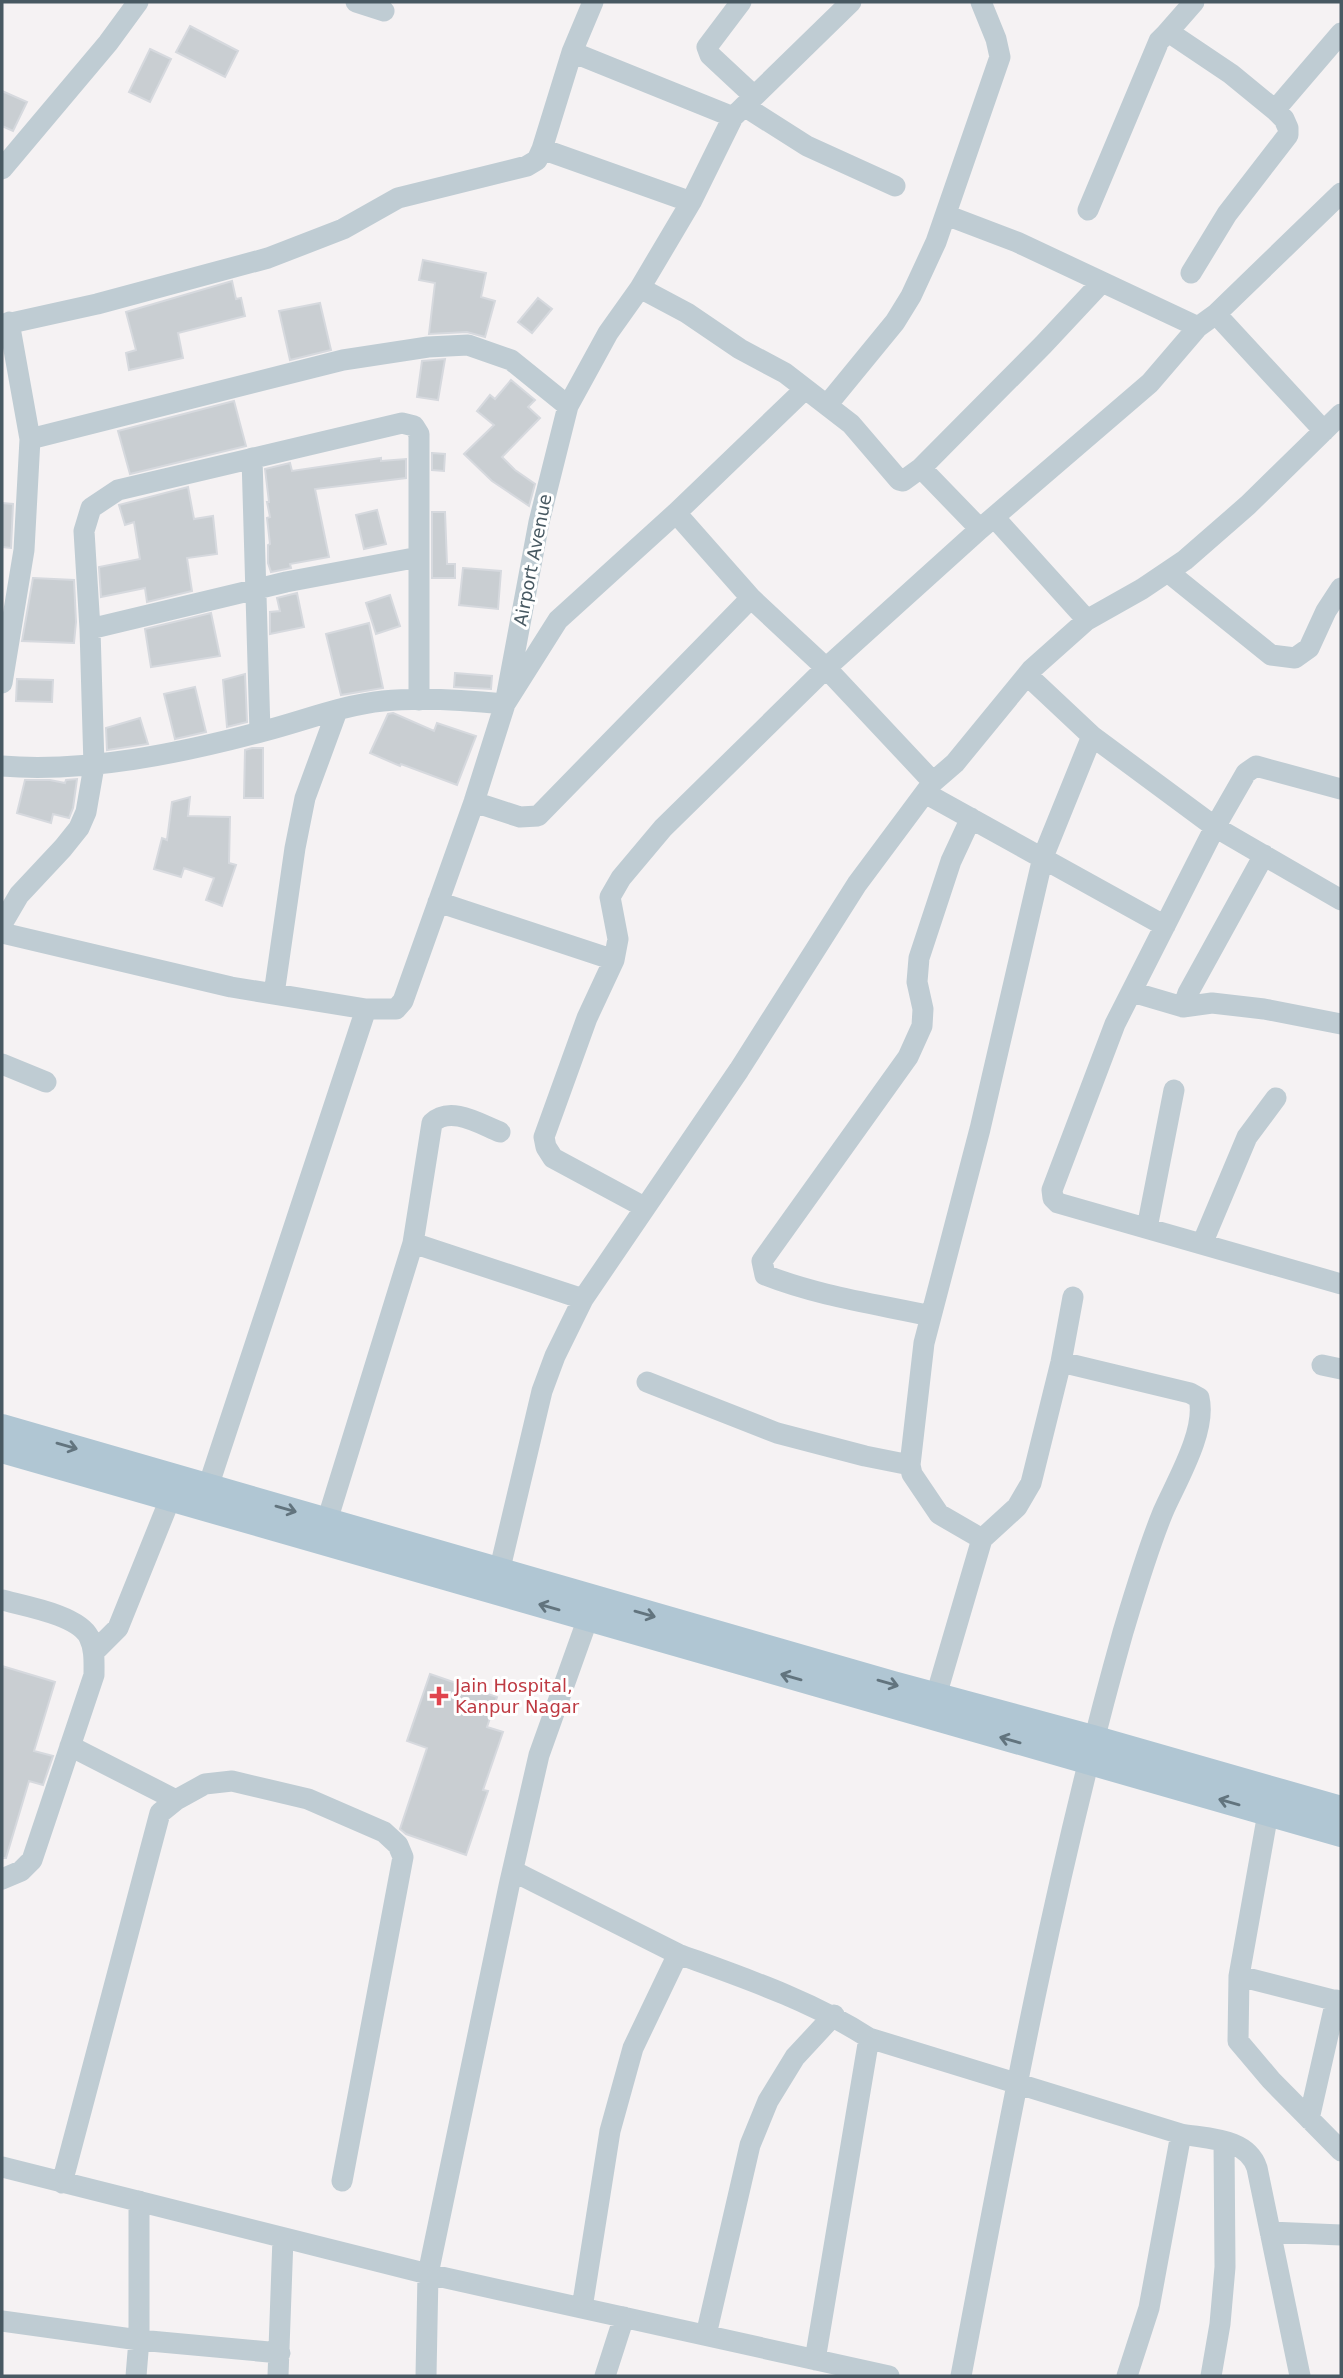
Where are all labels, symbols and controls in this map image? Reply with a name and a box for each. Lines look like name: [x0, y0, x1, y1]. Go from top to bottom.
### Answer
street label: Airport Avenue: [509, 492, 556, 628]
one-way arrow: [56, 1440, 78, 1453]
one-way arrow: [275, 1504, 297, 1517]
one-way arrow: [538, 1599, 560, 1612]
one-way arrow: [634, 1608, 656, 1621]
one-way arrow: [780, 1669, 802, 1682]
place label: Jain Hospital, Kanpur Nagar: [454, 1675, 580, 1717]
one-way arrow: [876, 1677, 899, 1690]
marker: Jain Hospital, Kanpur Nagar: [429, 1686, 449, 1706]
one-way arrow: [999, 1732, 1021, 1745]
one-way arrow: [1218, 1794, 1240, 1807]

